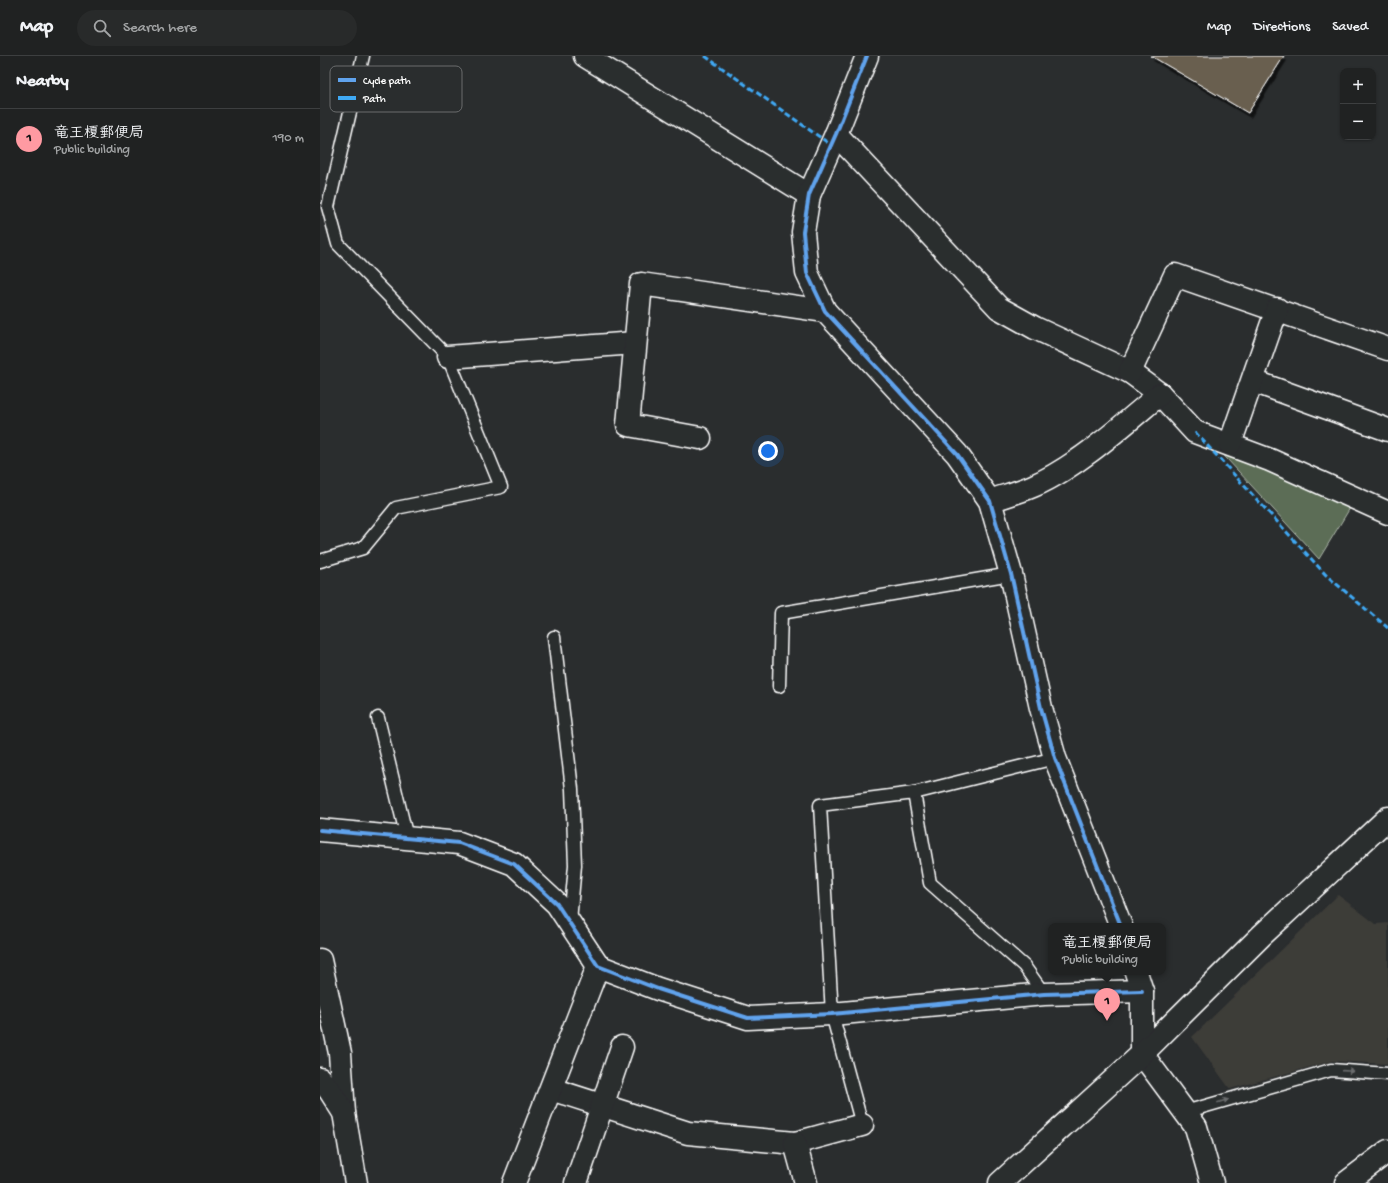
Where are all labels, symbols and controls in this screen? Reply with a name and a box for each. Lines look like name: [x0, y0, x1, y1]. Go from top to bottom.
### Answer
search box: [77, 10, 357, 46]
text: Map: [20, 16, 53, 39]
icon: search: [91, 17, 113, 39]
text: Search here: [123, 19, 197, 37]
text: Map: [1207, 19, 1231, 36]
text: Directions: [1253, 19, 1310, 36]
text: Saved: [1332, 19, 1368, 36]
legend: [330, 66, 462, 112]
map controls: [1340, 68, 1376, 140]
button: +: [1340, 68, 1376, 104]
text: Nearby: [16, 72, 69, 92]
text: Cycle path: [363, 76, 411, 88]
text: Path: [362, 94, 386, 106]
button: −: [1340, 104, 1376, 140]
text: 竜王榎郵便局: [54, 125, 144, 143]
text: 1: [26, 131, 32, 146]
text: 190 m: [273, 131, 304, 146]
text: Public building: [54, 143, 130, 158]
your location: [758, 441, 778, 461]
popup: [1048, 923, 1166, 975]
text: 竜王榎郵便局: [1062, 935, 1152, 953]
text: Public building: [1062, 953, 1138, 968]
pin: 1: [1094, 988, 1120, 1021]
one-way arrow: [1342, 1068, 1354, 1075]
one-way arrow: [1217, 1098, 1229, 1104]

